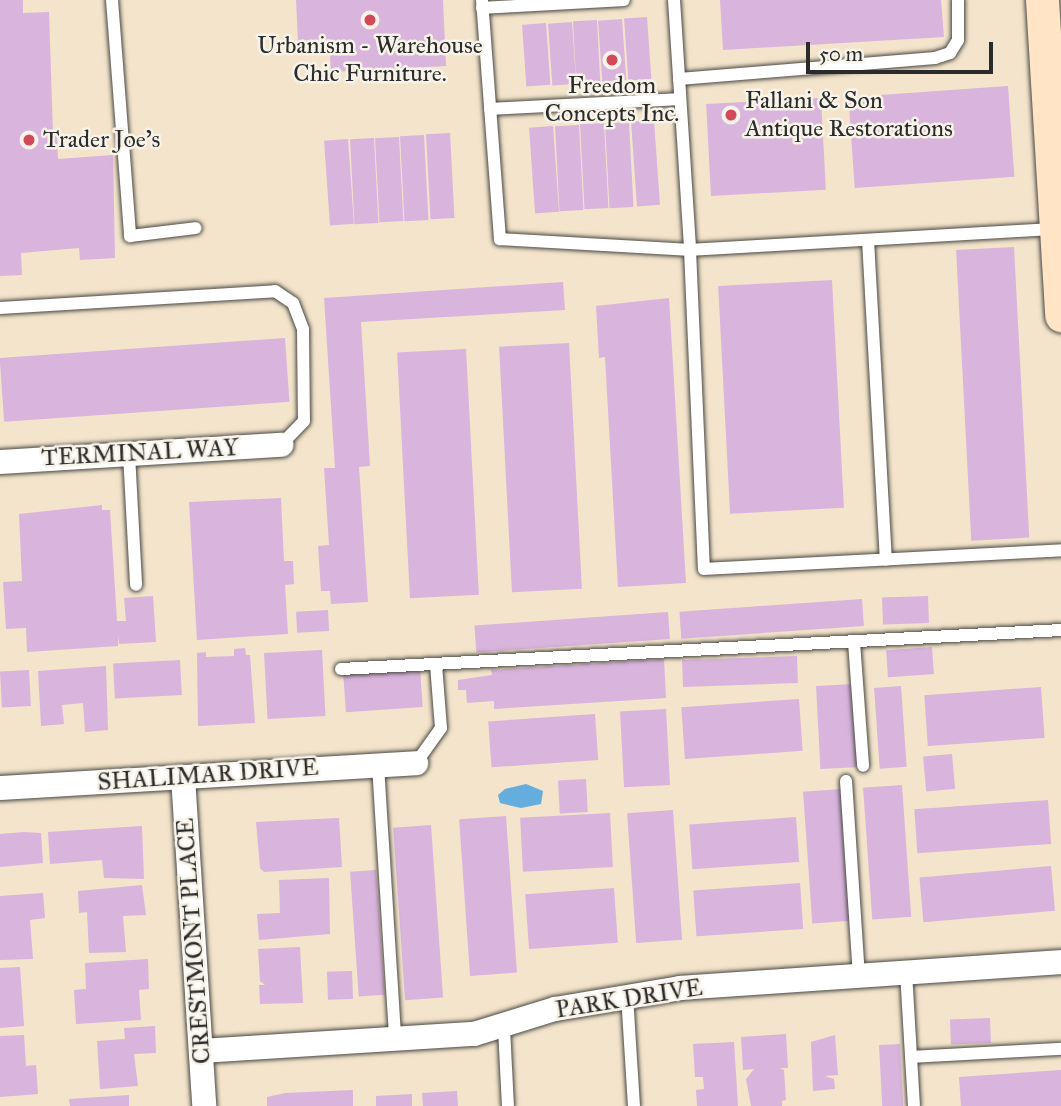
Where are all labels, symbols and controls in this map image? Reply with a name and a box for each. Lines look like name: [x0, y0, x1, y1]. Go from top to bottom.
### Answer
marker: Urbanism - Warehouse Chic Furniture.: [362, 12, 378, 28]
scale bar: [809, 28, 996, 72]
place label: Urbanism - Warehouse Chic Furniture.: [257, 32, 483, 88]
text: 50 m: [819, 41, 863, 67]
marker: Freedom Concepts Inc.: [604, 52, 620, 68]
place label: Freedom Concepts Inc.: [545, 72, 679, 128]
place label: Fallani & Son Antique Restorations: [745, 87, 953, 143]
marker: Fallani & Son Antique Restorations: [723, 107, 739, 123]
place label: Trader Joe's: [43, 126, 160, 154]
marker: Trader Joe's: [21, 132, 37, 148]
street label: TERMINAL WAY: [41, 433, 239, 473]
street label: SHALIMAR DRIVE: [97, 753, 319, 797]
street label: CRESTMONT PLACE: [171, 817, 217, 1065]
street label: PARK DRIVE: [554, 973, 704, 1025]

